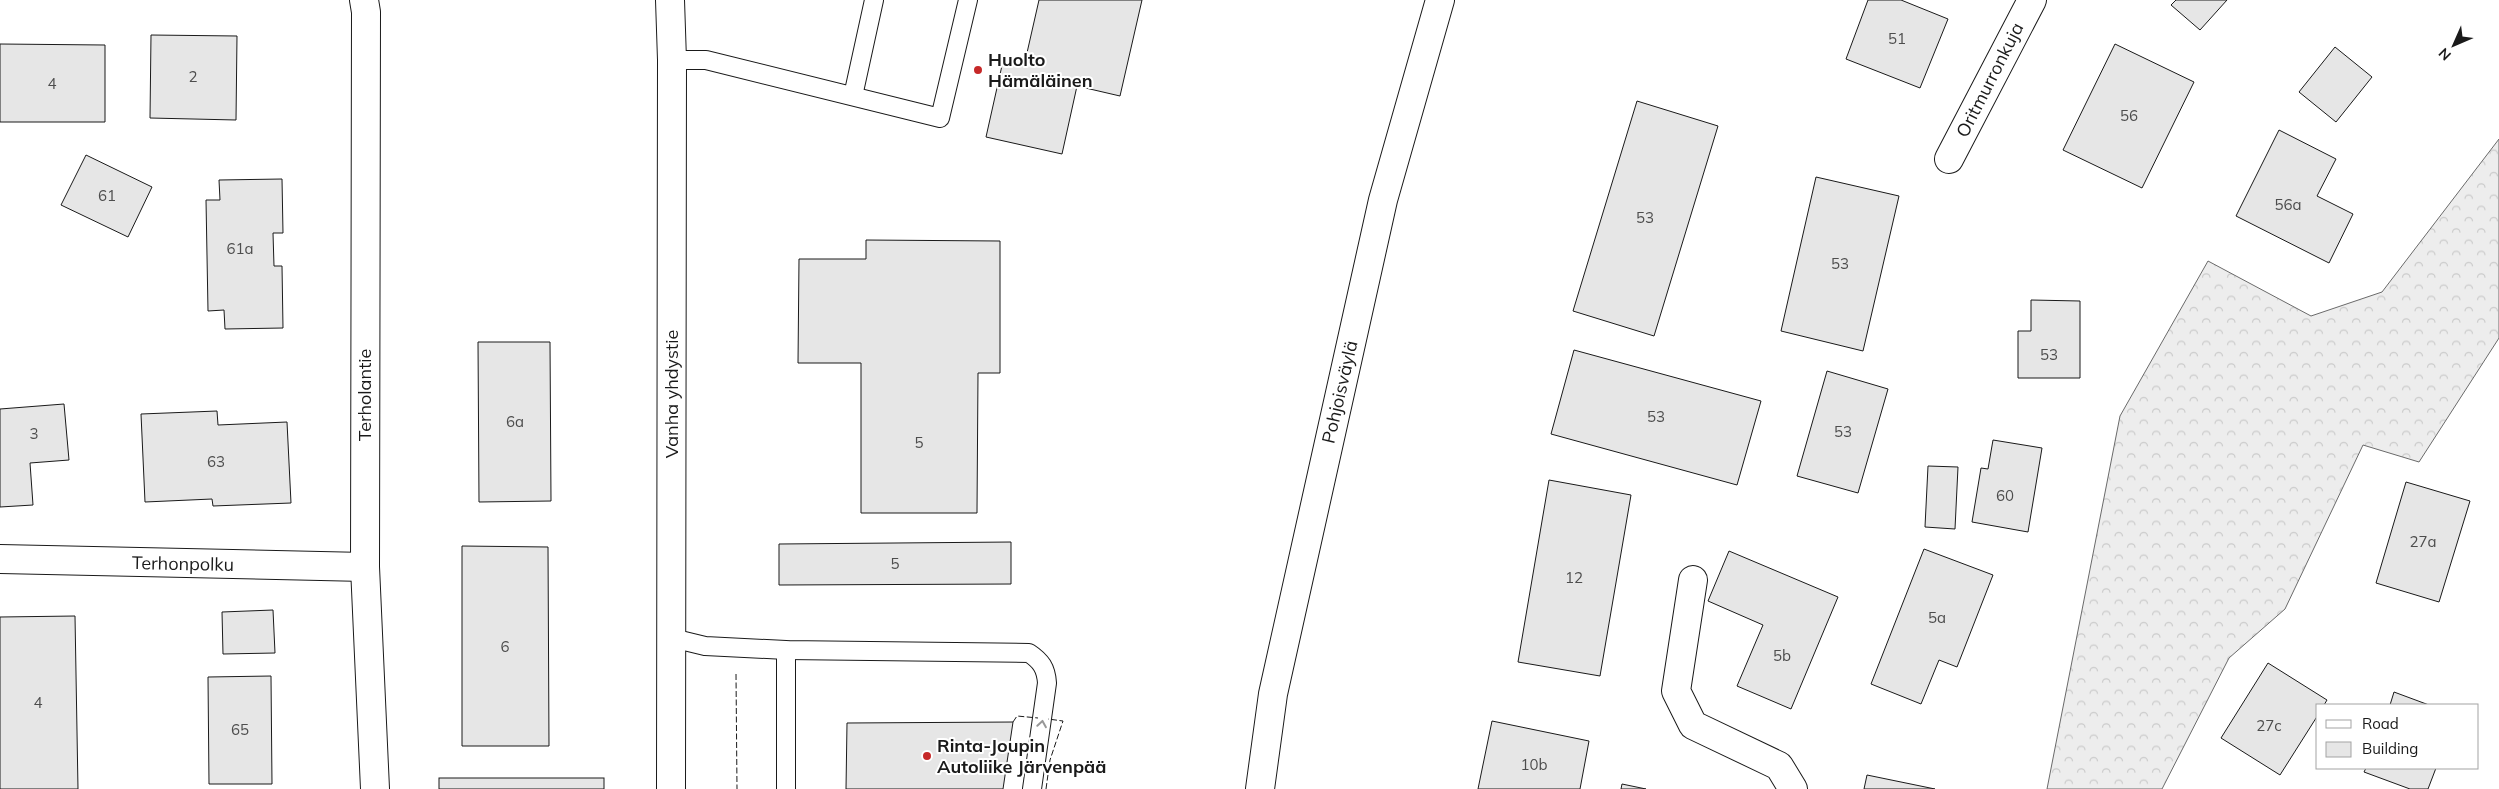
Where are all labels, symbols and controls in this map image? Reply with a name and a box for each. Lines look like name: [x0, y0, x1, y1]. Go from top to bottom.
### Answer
street label: Oritmurronkuja: [1951, 19, 2028, 141]
north arrow: [2429, 20, 2479, 70]
house number: 51: [1888, 29, 1906, 48]
text: N: [2435, 44, 2455, 64]
place label: Huolto Hämäläinen: [988, 48, 1093, 92]
marker: Huolto Hämäläinen: [972, 64, 984, 76]
house number: 2: [188, 67, 198, 86]
house number: 4: [47, 74, 57, 93]
house number: 56: [2120, 106, 2138, 125]
house number: 61: [98, 186, 116, 205]
house number: 56a: [2274, 195, 2302, 214]
house number: 53: [1636, 208, 1654, 227]
house number: 61a: [226, 239, 254, 258]
house number: 53: [1831, 254, 1849, 273]
street label: Vanha yhdystie: [660, 330, 683, 458]
street label: Pohjoisväylä: [1317, 338, 1362, 446]
house number: 53: [2040, 345, 2058, 364]
street label: Terholantie: [353, 349, 376, 441]
house number: 53: [1647, 407, 1665, 426]
house number: 6a: [506, 412, 524, 431]
house number: 53: [1834, 422, 1852, 441]
house number: 3: [29, 424, 39, 443]
house number: 5: [914, 433, 924, 452]
house number: 63: [207, 452, 225, 471]
house number: 60: [1996, 486, 2014, 505]
house number: 27a: [2409, 532, 2437, 551]
street label: Terhonpolku: [132, 551, 234, 576]
house number: 5: [890, 554, 900, 573]
house number: 12: [1565, 568, 1583, 587]
house number: 5a: [1928, 608, 1946, 627]
house number: 6: [500, 637, 510, 656]
house number: 5b: [1773, 646, 1791, 665]
house number: 4: [33, 693, 43, 712]
legend: [2316, 704, 2479, 769]
text: Road: [2362, 714, 2399, 733]
house number: 27c: [2256, 716, 2282, 735]
one-way arrow: [1036, 719, 1047, 727]
house number: 65: [231, 720, 249, 739]
place label: Rinta-Joupin Autoliike Järvenpää: [937, 734, 1106, 778]
text: Building: [2362, 739, 2418, 758]
marker: Rinta-Joupin Autoliike Järvenpää: [921, 750, 933, 762]
house number: 10b: [1520, 755, 1548, 774]

